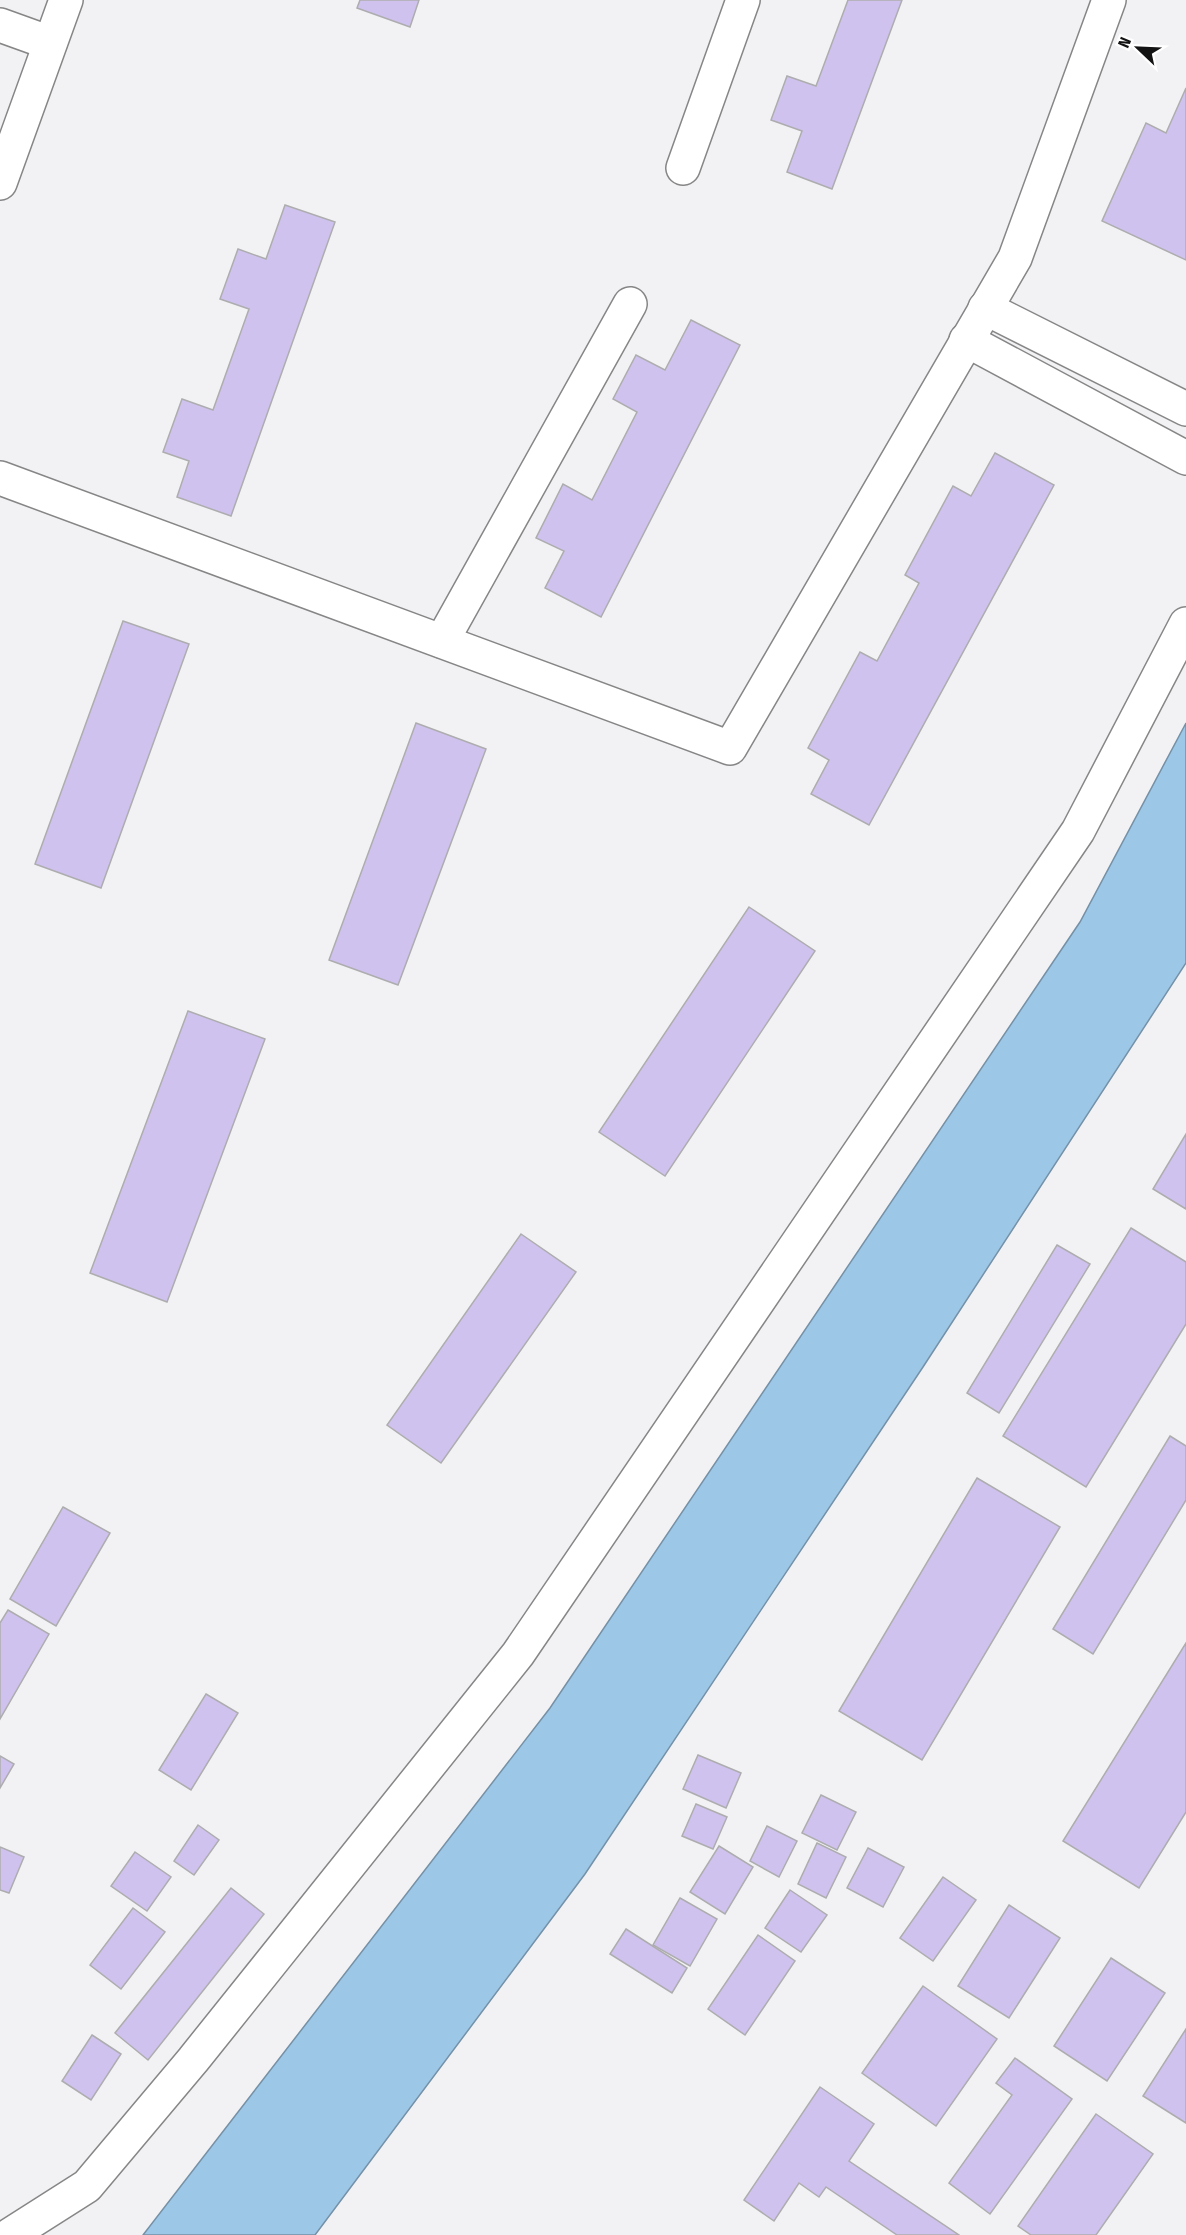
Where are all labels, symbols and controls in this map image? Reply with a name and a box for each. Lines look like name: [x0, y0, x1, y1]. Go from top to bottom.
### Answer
north arrow: [1108, 18, 1168, 78]
text: N: [1114, 34, 1135, 50]

